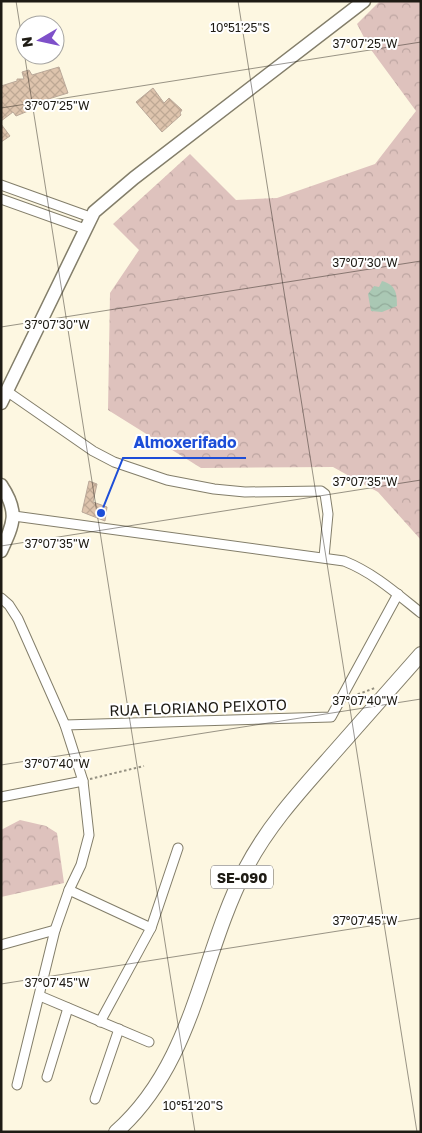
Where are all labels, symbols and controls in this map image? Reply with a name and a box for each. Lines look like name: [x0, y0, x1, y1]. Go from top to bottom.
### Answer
north arrow: [15, 15, 65, 65]
text: 10°51'25"S: [210, 20, 270, 35]
text: N: [17, 36, 36, 49]
text: 37°07'25"W: [333, 36, 398, 51]
text: 37°07'25"W: [25, 98, 90, 113]
text: 37°07'30"W: [332, 255, 398, 270]
text: 37°07'30"W: [24, 317, 90, 332]
callout: Almoxerifado: [123, 427, 246, 458]
text: Almoxerifado: [133, 432, 237, 452]
text: 37°07'35"W: [333, 474, 398, 489]
text: 37°07'35"W: [25, 536, 90, 551]
text: 37°07'40"W: [332, 693, 398, 708]
street label: RUA FLORIANO PEIXOTO: [109, 695, 287, 719]
text: 37°07'40"W: [24, 756, 90, 771]
road number: SE-090: [211, 866, 273, 889]
text: 37°07'45"W: [332, 913, 398, 928]
text: 37°07'45"W: [24, 975, 90, 990]
text: 10°51'20"S: [163, 1098, 223, 1113]

